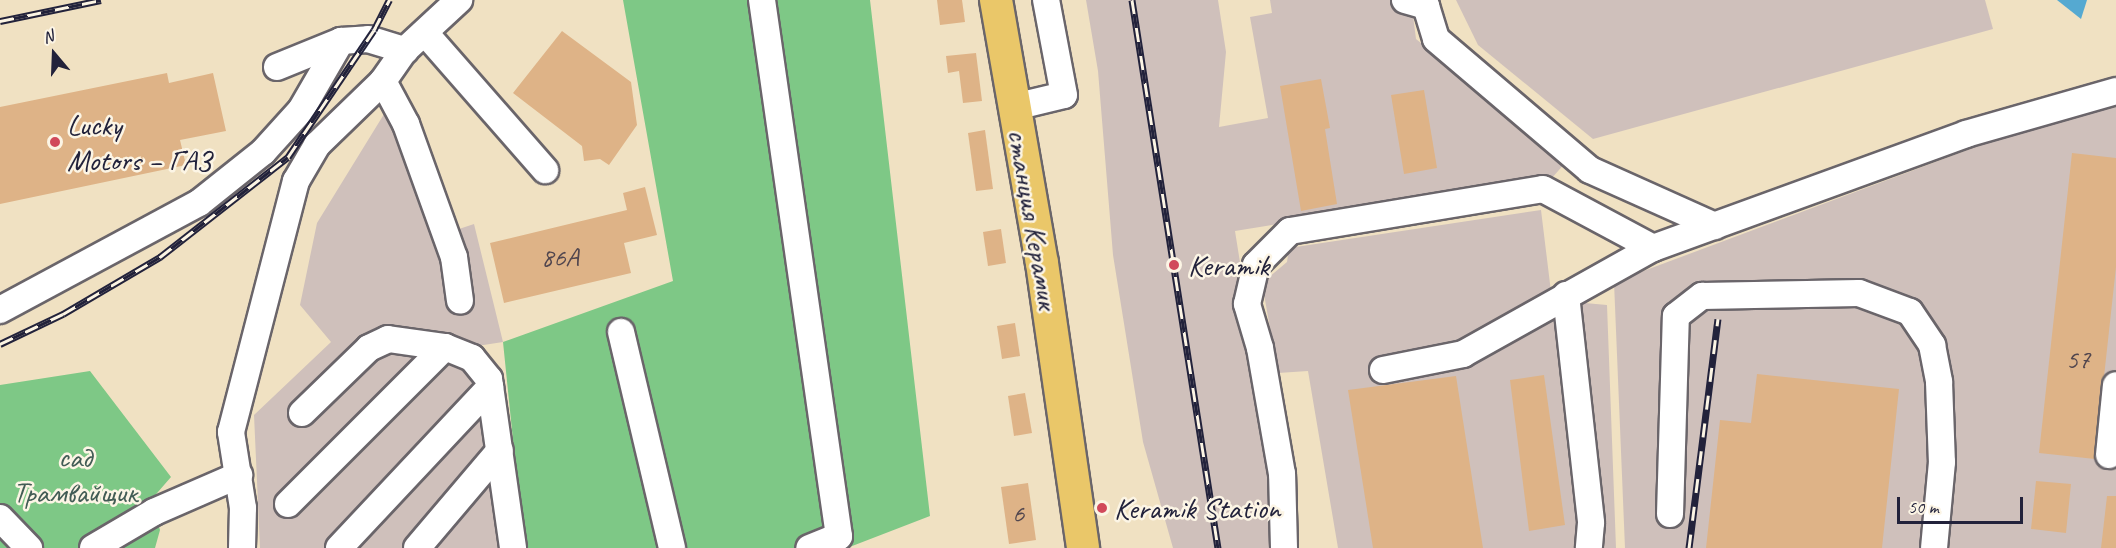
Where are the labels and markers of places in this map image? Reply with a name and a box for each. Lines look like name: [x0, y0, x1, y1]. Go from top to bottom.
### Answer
place label: Lucky Motors – ГАЗ: [67, 107, 211, 178]
marker: Lucky Motors – ГАЗ: [48, 135, 62, 149]
place label: Keramik: [1188, 247, 1269, 283]
marker: Keramik: [1165, 256, 1183, 274]
place label: Keramik Station: [1114, 490, 1280, 526]
marker: Keramik Station: [1095, 501, 1109, 515]

